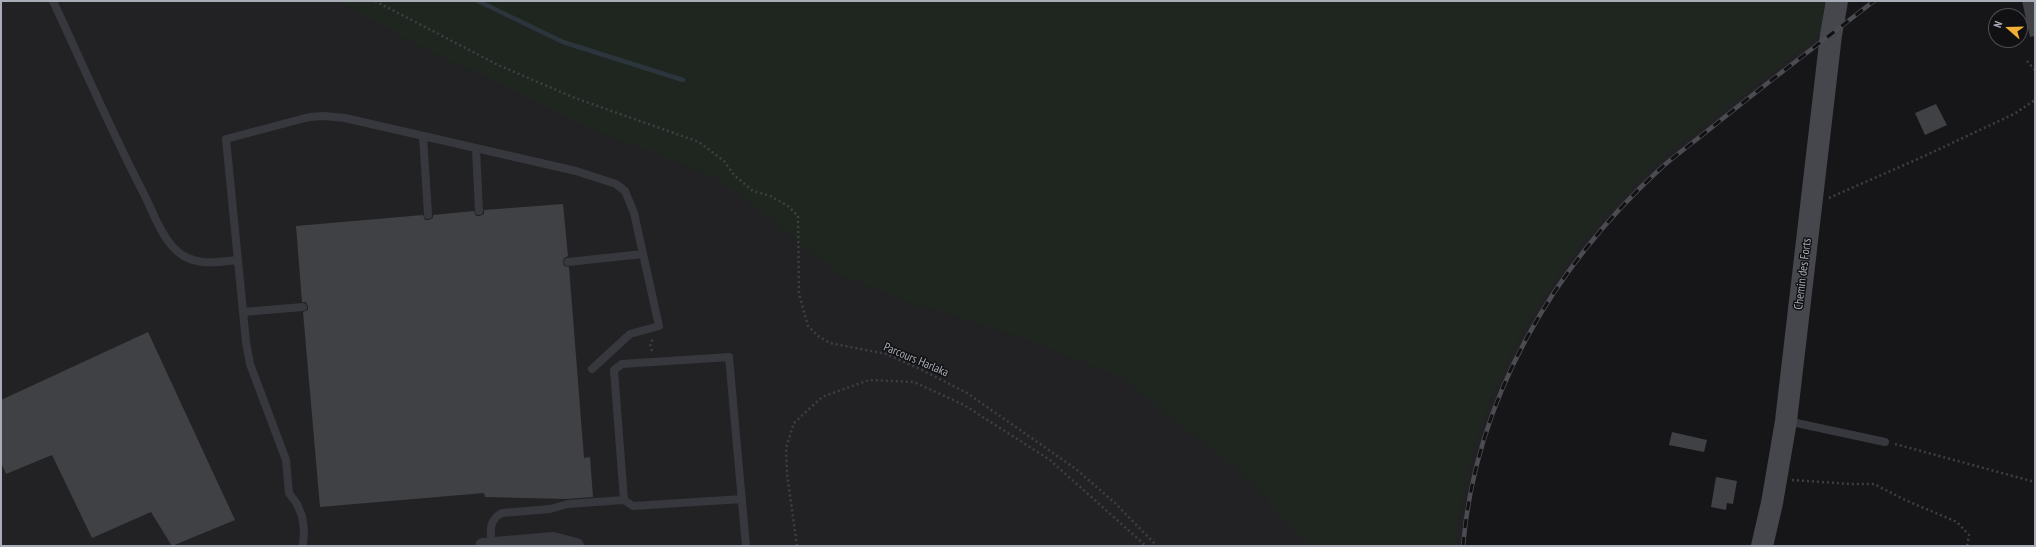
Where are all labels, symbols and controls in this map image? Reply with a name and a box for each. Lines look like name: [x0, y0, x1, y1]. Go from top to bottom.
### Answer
north arrow: [1988, 8, 2028, 48]
text: N: [1990, 19, 2005, 29]
street label: Chemin des Forts: [1791, 237, 1815, 311]
street label: Parcours Harlaka: [881, 340, 951, 380]

